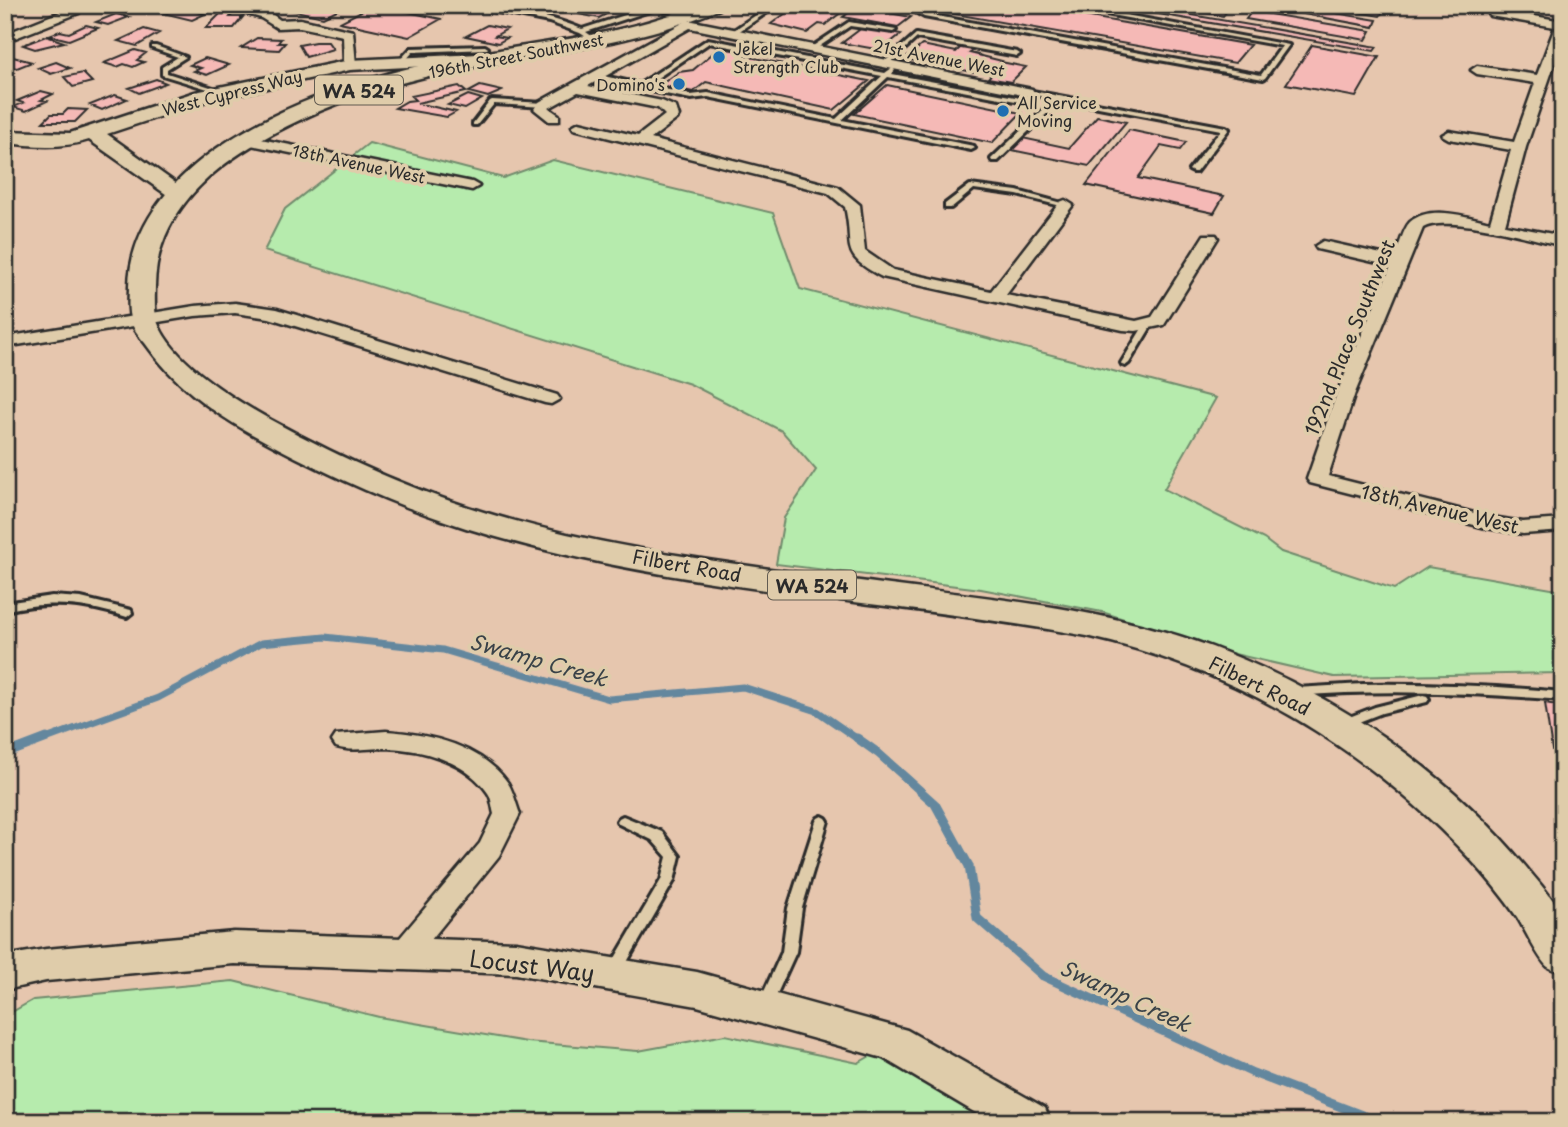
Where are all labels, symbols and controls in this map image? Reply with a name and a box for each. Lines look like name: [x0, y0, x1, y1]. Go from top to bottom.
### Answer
street label: 196th Street Southwest: [426, 26, 606, 84]
street label: 21st Avenue West: [871, 32, 1007, 82]
place label: Jekel Strength Club: [733, 36, 839, 78]
marker: Jekel Strength Club: [711, 49, 727, 65]
street label: West Cypress Way: [159, 63, 305, 121]
place label: Domino's: [596, 72, 665, 96]
road number: WA 524: [315, 76, 403, 104]
marker: Domino's: [671, 76, 687, 92]
place label: All Service Moving: [1017, 90, 1097, 132]
marker: All Service Moving: [995, 103, 1011, 119]
street label: 18th Avenue West: [290, 137, 428, 189]
street label: 192nd Place Southwest: [1297, 235, 1401, 439]
street label: 18th Avenue West: [1358, 476, 1522, 540]
street label: Filbert Road: [630, 542, 744, 588]
road number: WA 524: [768, 570, 856, 600]
water label: Swamp Creek: [467, 624, 612, 694]
street label: Filbert Road: [1204, 648, 1316, 722]
street label: Locust Way: [467, 940, 597, 990]
water label: Swamp Creek: [1055, 951, 1198, 1040]

